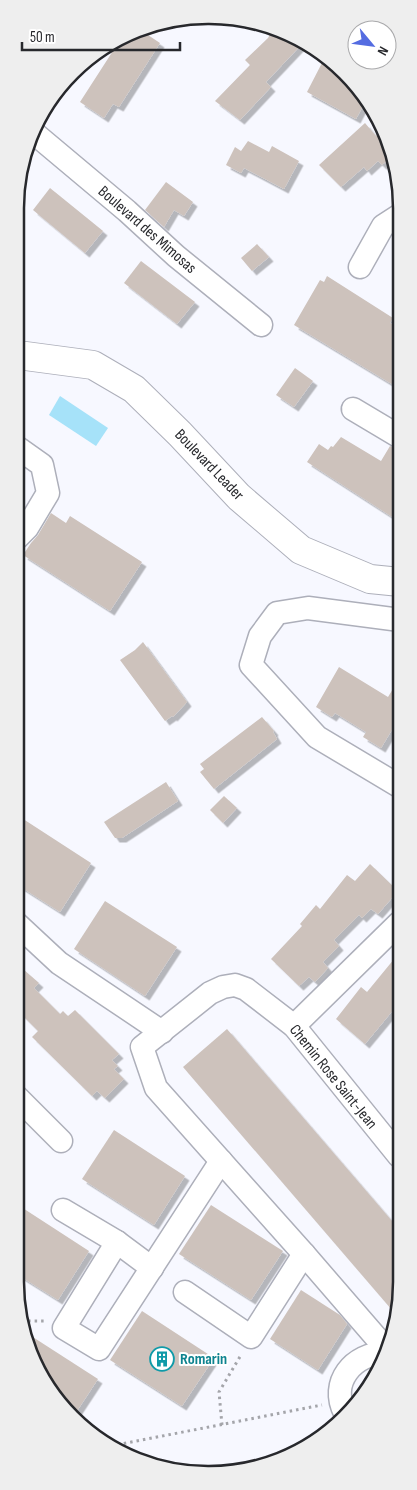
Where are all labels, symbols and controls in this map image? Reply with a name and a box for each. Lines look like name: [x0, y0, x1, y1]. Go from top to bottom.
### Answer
scale bar: [22, 20, 180, 52]
north arrow: [347, 20, 397, 70]
text: 50 m: [30, 28, 55, 47]
text: N: [374, 44, 392, 58]
street label: Boulevard des Mimosas: [94, 182, 200, 278]
street label: Boulevard Leader: [170, 426, 248, 505]
street label: Chemin Rose Saint-Jean: [285, 1021, 381, 1133]
building icon: Romarin: [149, 1346, 175, 1372]
place label: Romarin: [180, 1350, 227, 1369]

